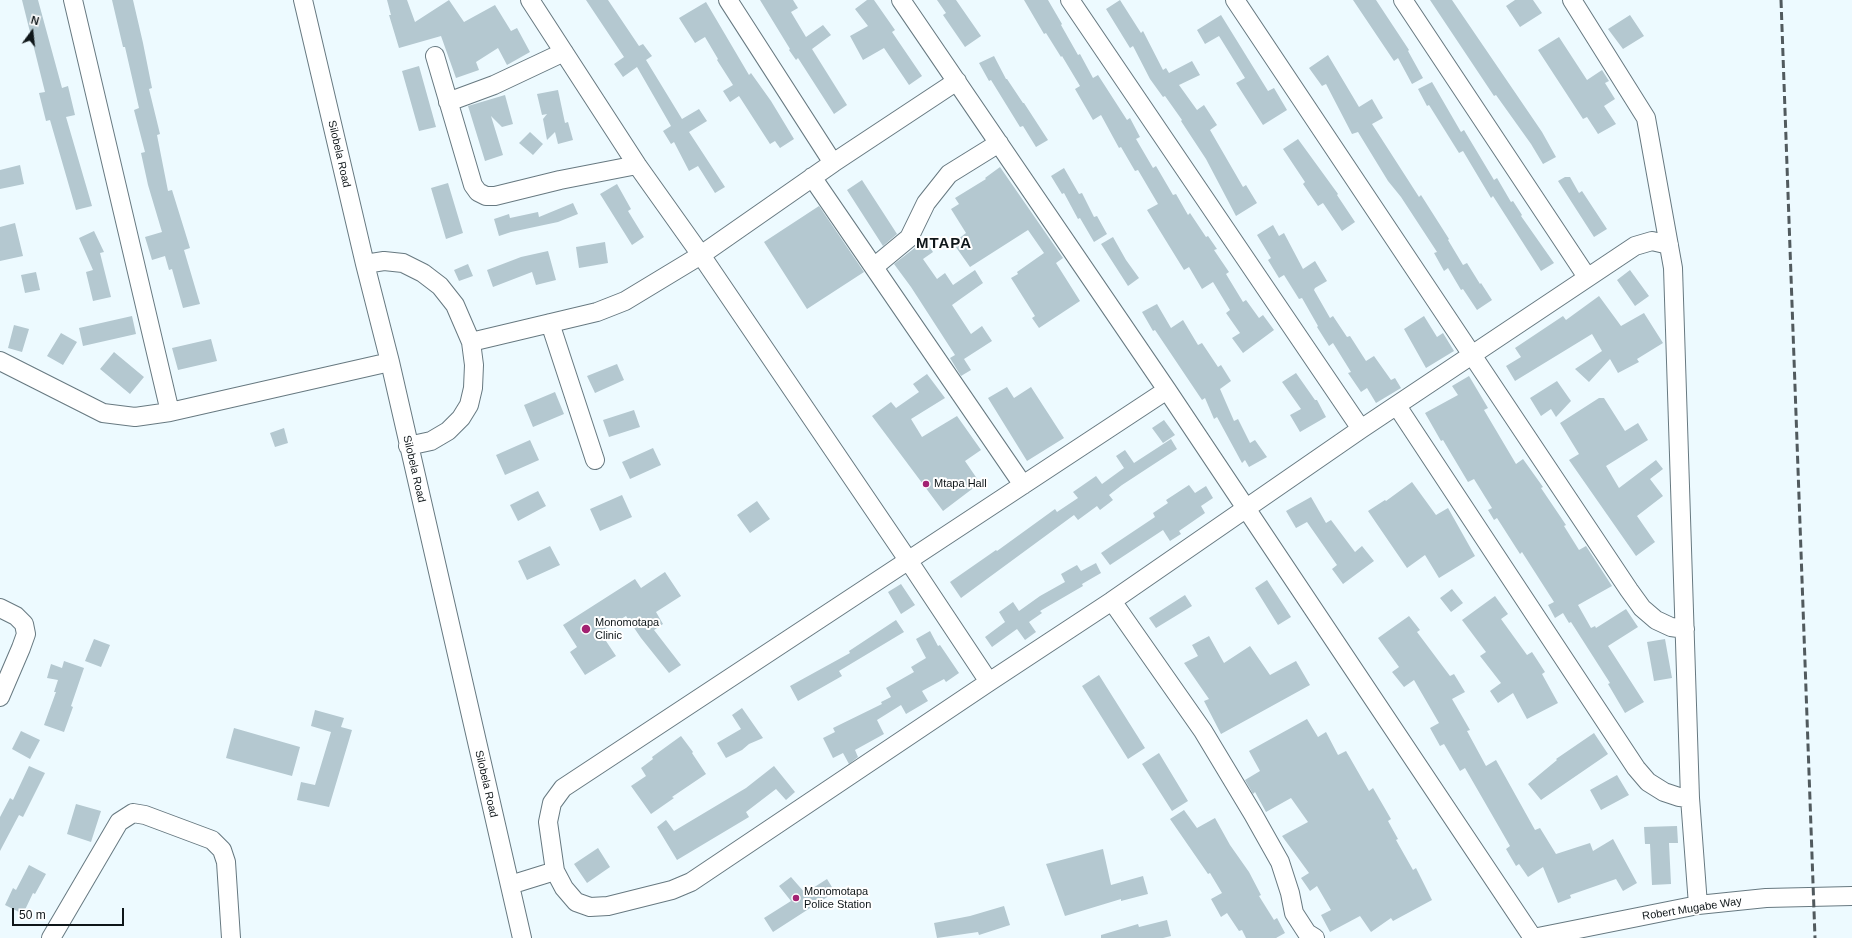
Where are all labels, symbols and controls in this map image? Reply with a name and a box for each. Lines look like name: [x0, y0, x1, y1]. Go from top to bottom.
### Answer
north arrow: [12, 12, 52, 52]
text: N: [30, 14, 40, 27]
street label: Silobela Road: [325, 119, 353, 189]
district label: MTAPA: [916, 235, 972, 253]
street label: Silobela Road: [400, 434, 428, 504]
place label: Mtapa Hall: [934, 477, 987, 491]
marker: Mtapa Hall: [921, 479, 931, 489]
place label: Monomotapa Clinic: [595, 616, 659, 642]
marker: Monomotapa Clinic: [580, 623, 592, 635]
street label: Silobela Road: [472, 749, 500, 819]
place label: Monomotapa Police Station: [804, 885, 871, 911]
marker: Monomotapa Police Station: [791, 893, 801, 903]
street label: Robert Mugabe Way: [1641, 895, 1743, 923]
scale bar: [14, 900, 126, 926]
text: 50 m: [19, 908, 46, 922]

